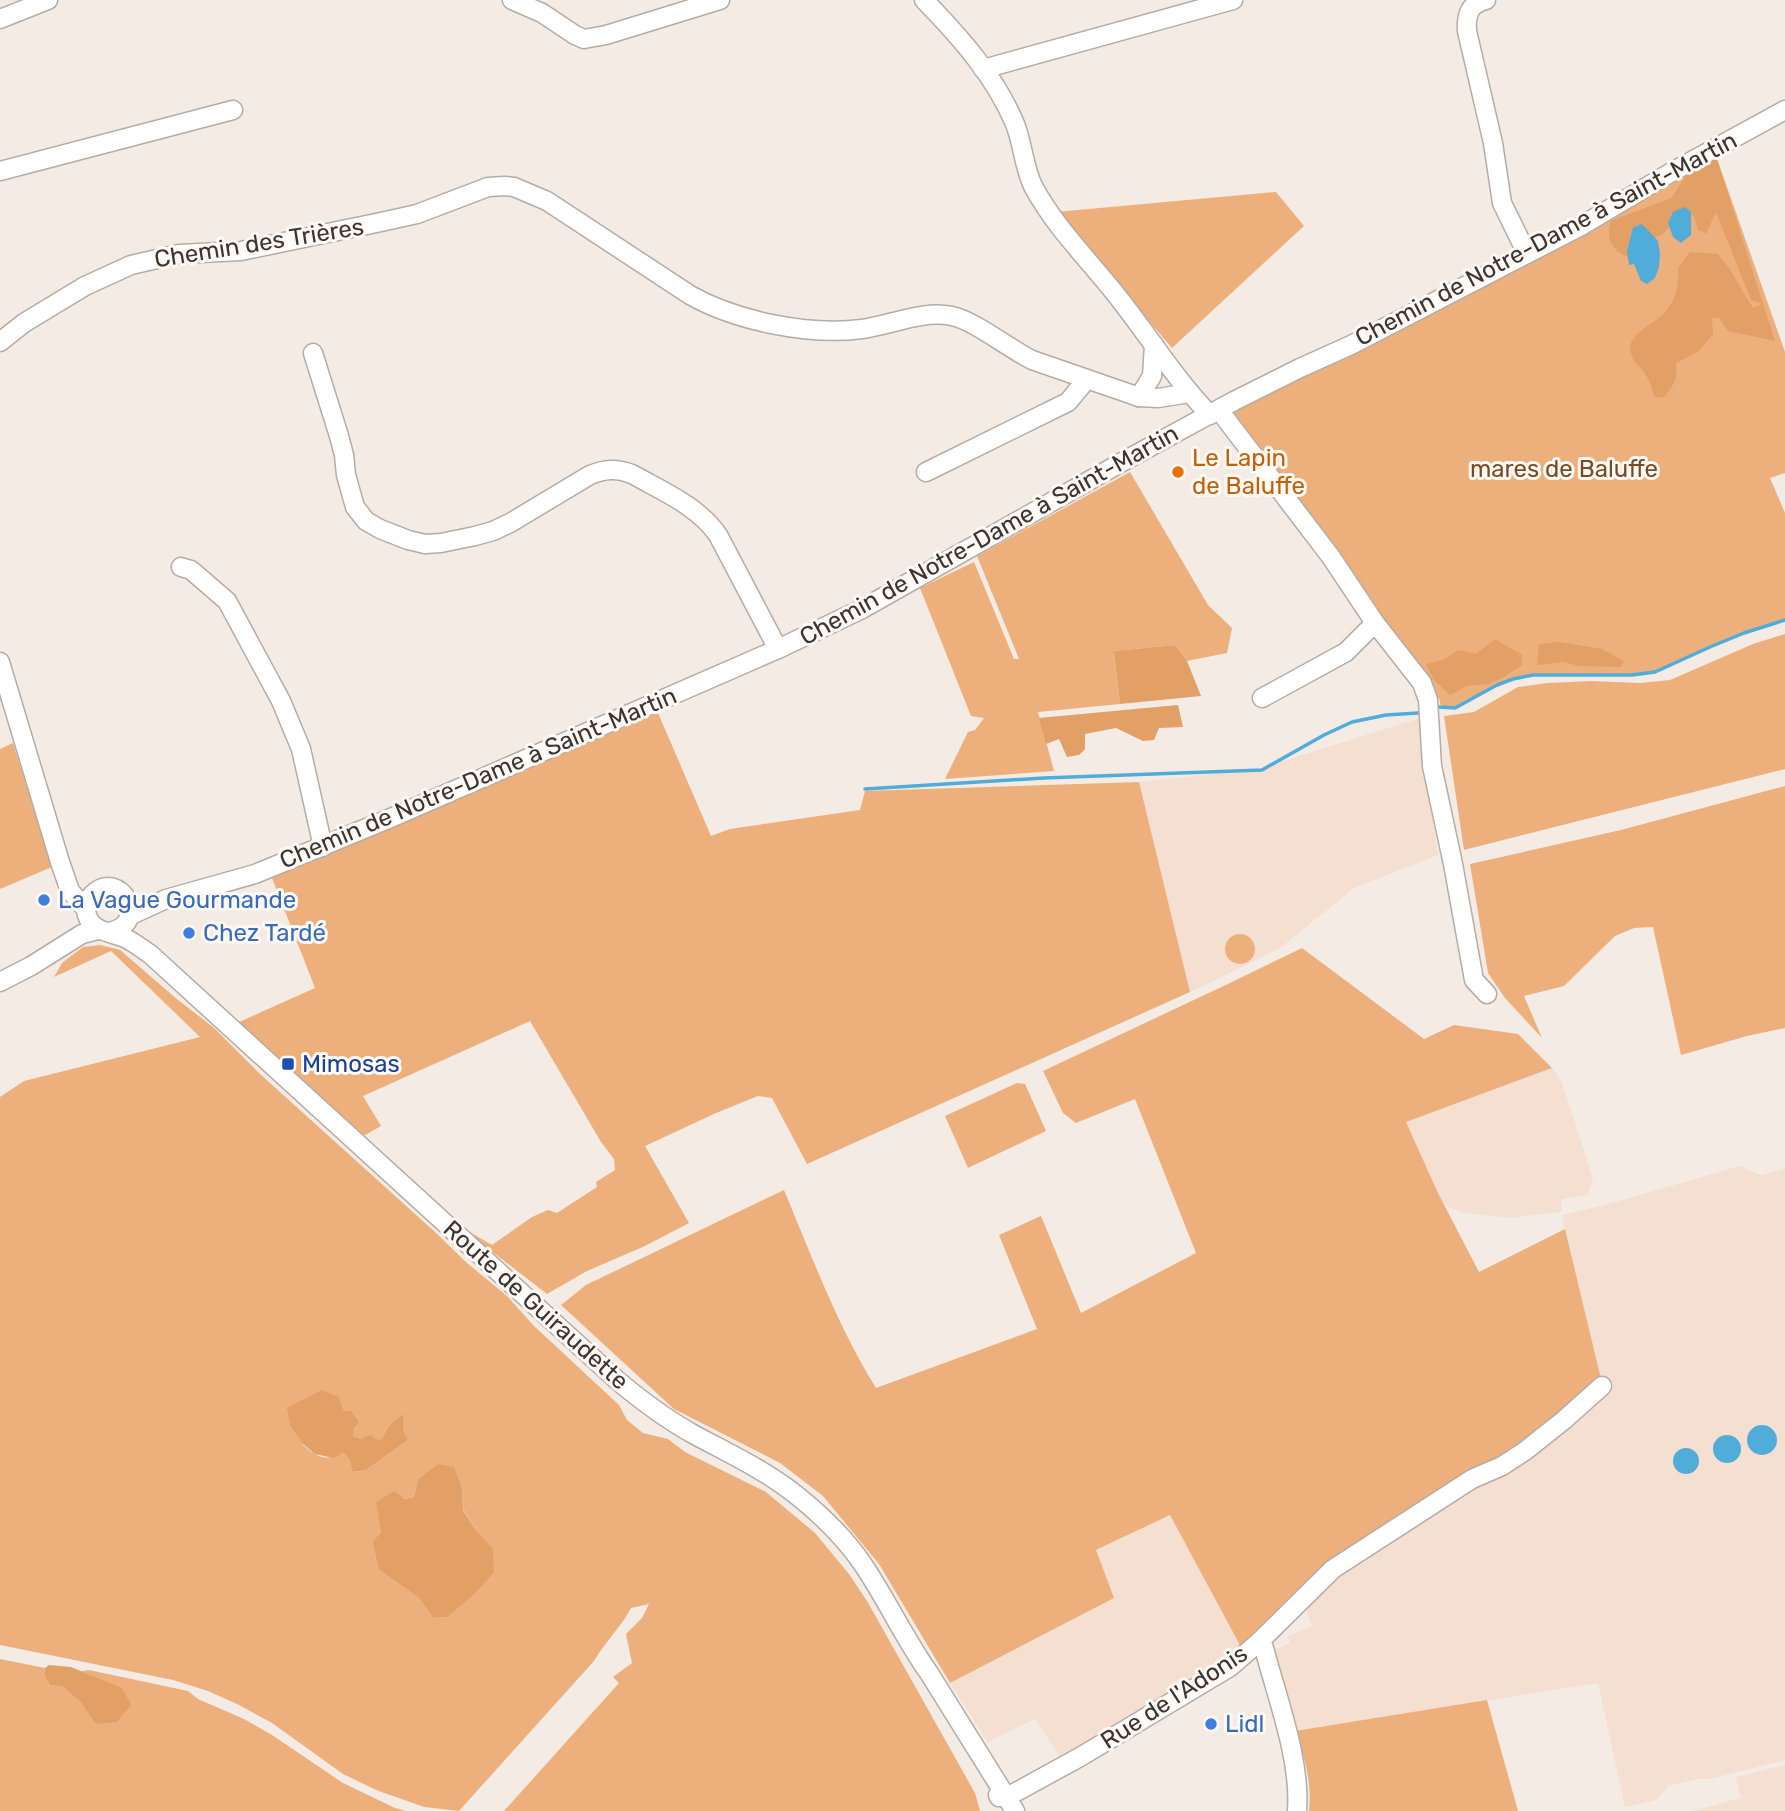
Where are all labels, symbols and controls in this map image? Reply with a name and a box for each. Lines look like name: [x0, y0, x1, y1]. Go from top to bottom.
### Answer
street label: Chemin de Notre-Dame à Saint-Martin: [1350, 126, 1742, 352]
street label: Chemin des Trières: [152, 213, 366, 273]
street label: Chemin de Notre-Dame à Saint-Martin: [795, 419, 1183, 651]
place label: Le Lapin de Baluffe: [1192, 444, 1305, 500]
park label: mares de Baluffe: [1470, 455, 1658, 483]
marker: Le Lapin de Baluffe: [1170, 464, 1186, 480]
street label: Chemin de Notre-Dame à Saint-Martin: [275, 681, 681, 875]
place label: La Vague Gourmande: [58, 886, 296, 914]
marker: La Vague Gourmande: [36, 892, 52, 908]
place label: Chez Tardé: [203, 919, 326, 947]
marker: Chez Tardé: [181, 925, 197, 941]
place label: Mimosas: [302, 1050, 400, 1078]
marker: Mimosas: [280, 1056, 296, 1072]
street label: Route de Guiraudette: [438, 1215, 634, 1395]
street label: Rue de l'Adonis: [1095, 1639, 1253, 1755]
place label: Lidl: [1225, 1710, 1264, 1738]
marker: Lidl: [1203, 1716, 1219, 1732]

